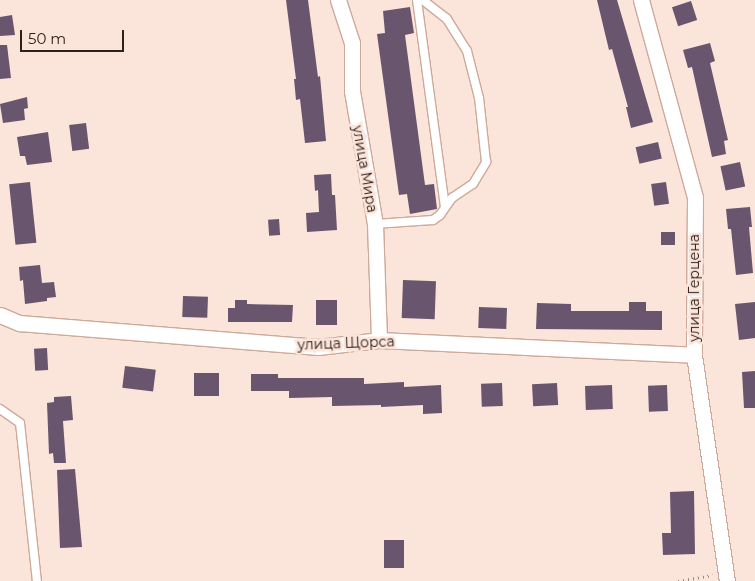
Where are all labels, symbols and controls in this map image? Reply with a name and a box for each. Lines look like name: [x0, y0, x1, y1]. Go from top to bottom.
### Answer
scale bar: [22, 20, 126, 52]
text: 50 m: [28, 29, 66, 48]
street label: улица Мира: [349, 124, 381, 214]
street label: улица Герцена: [686, 234, 702, 342]
street label: улица Щорса: [297, 333, 395, 353]

